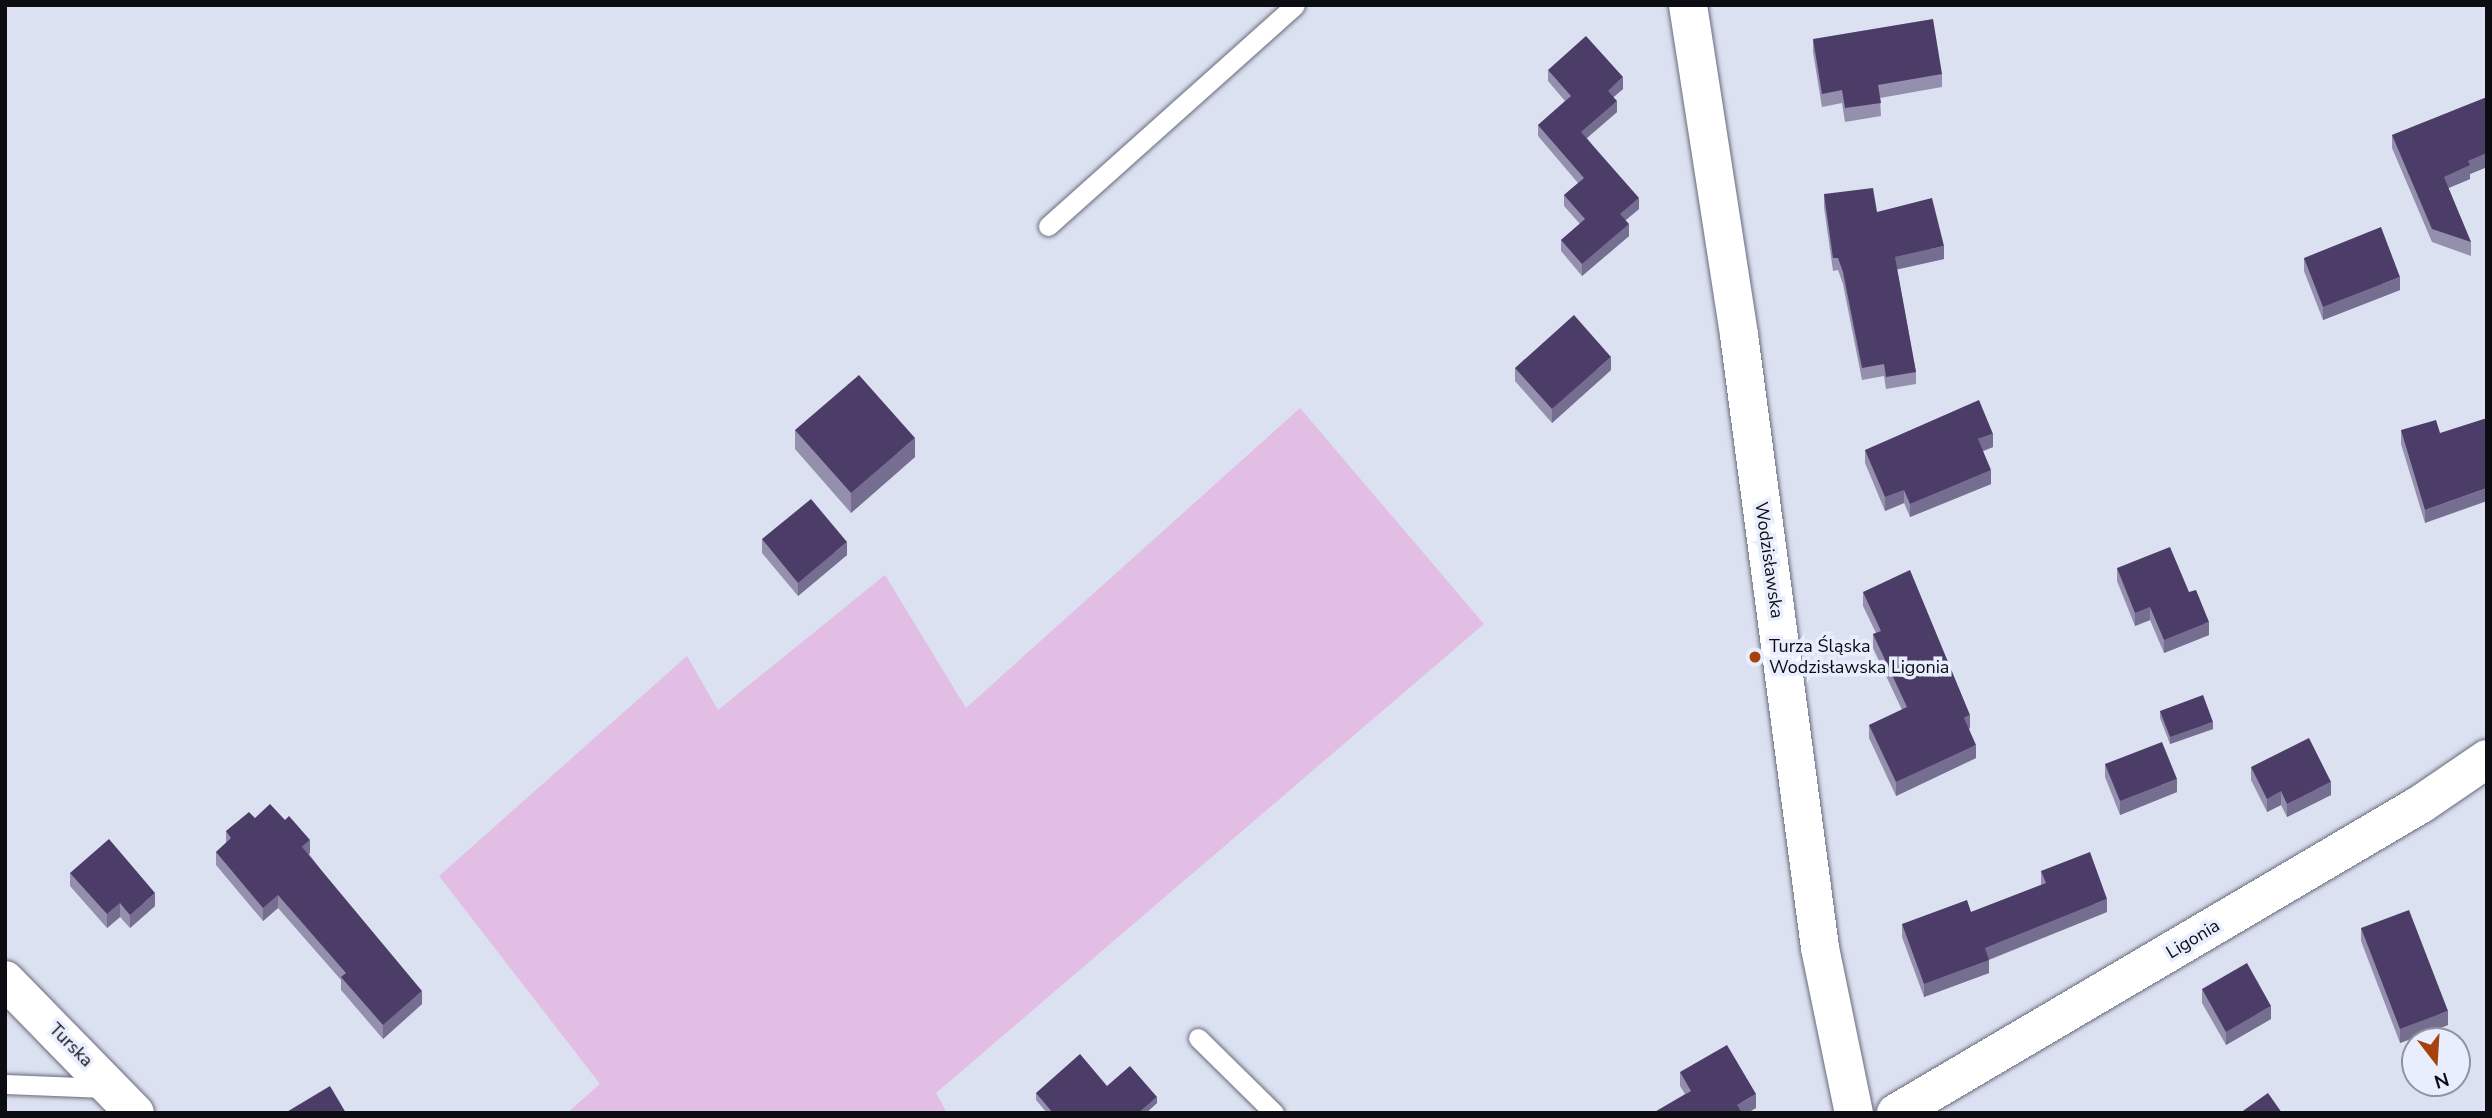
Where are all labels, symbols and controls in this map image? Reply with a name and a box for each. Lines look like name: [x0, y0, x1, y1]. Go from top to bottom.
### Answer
street label: Wodzisławska: [1750, 500, 1788, 620]
place label: Turza Śląska Wodzisławska Ligonia: [1769, 636, 1949, 678]
marker: Turza Śląska Wodzisławska Ligonia: [1747, 649, 1763, 665]
street label: Ligonia: [2162, 915, 2224, 963]
street label: Turska: [45, 1019, 97, 1071]
north arrow: [2401, 1027, 2471, 1097]
text: N: [2431, 1066, 2452, 1095]

